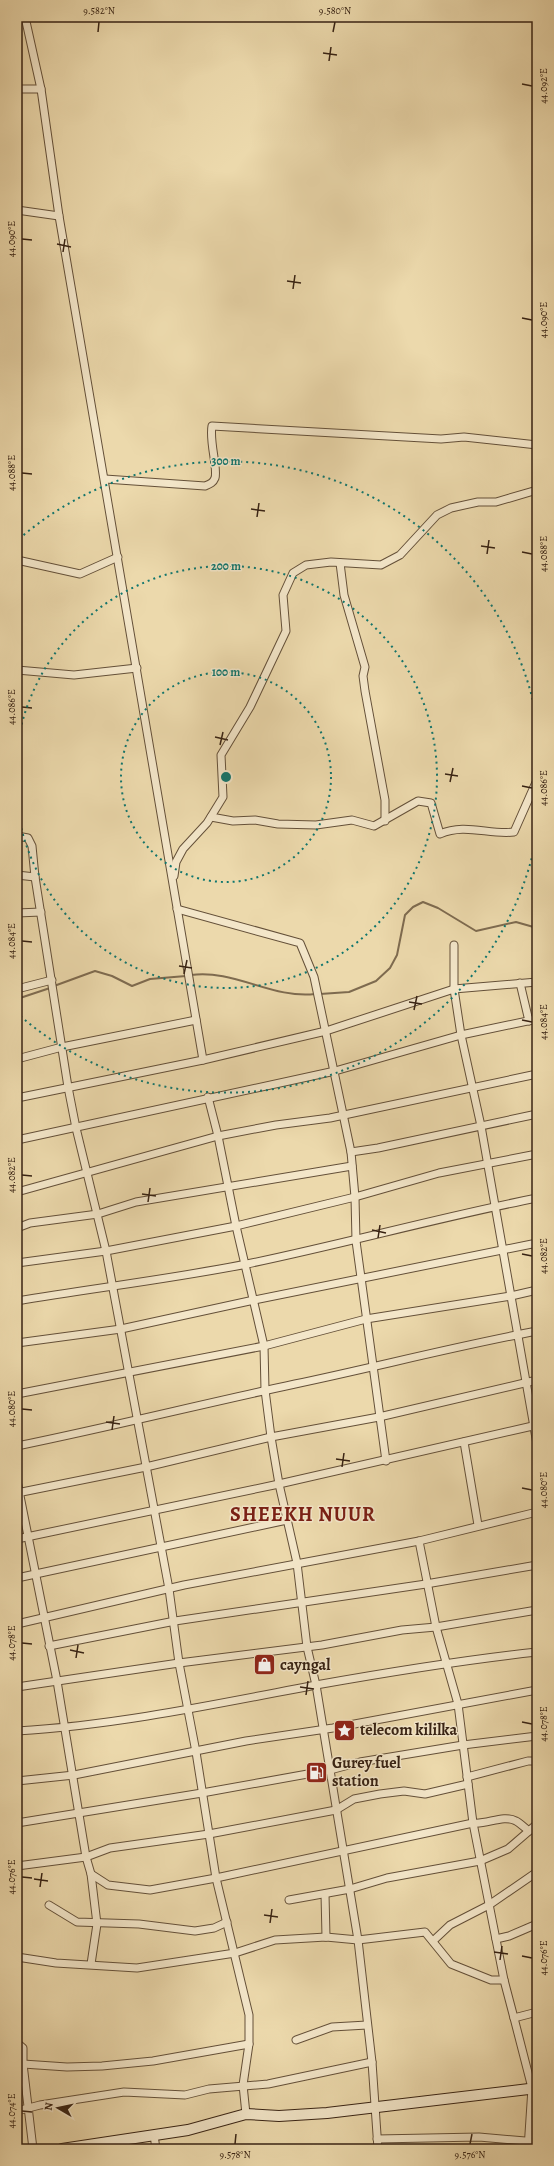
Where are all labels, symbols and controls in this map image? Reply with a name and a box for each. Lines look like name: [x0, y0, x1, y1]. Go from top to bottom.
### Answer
text: 9.582°N: [83, 4, 115, 17]
text: 9.580°N: [319, 4, 351, 17]
text: 44.092°E: [537, 68, 550, 104]
text: 44.090°E: [5, 221, 18, 257]
text: 44.090°E: [537, 302, 550, 338]
text: 300 m: [211, 453, 241, 469]
text: 44.088°E: [5, 455, 18, 491]
text: 44.088°E: [537, 536, 550, 572]
text: 200 m: [211, 558, 241, 574]
text: 100 m: [212, 664, 240, 680]
text: 44.086°E: [5, 689, 18, 725]
centre of rings: [219, 770, 233, 784]
text: 44.086°E: [537, 770, 550, 806]
text: 44.084°E: [5, 923, 18, 959]
text: 44.084°E: [537, 1004, 550, 1040]
text: 44.082°E: [5, 1157, 18, 1193]
text: 44.082°E: [537, 1238, 550, 1274]
text: 44.080°E: [5, 1391, 18, 1427]
text: 44.080°E: [537, 1472, 550, 1508]
district label: SHEEKH NUUR: [230, 1501, 376, 1528]
text: 44.078°E: [5, 1625, 18, 1661]
shop icon: cayngal: [251, 1652, 277, 1678]
place label: cayngal: [280, 1654, 331, 1676]
text: 44.078°E: [537, 1706, 550, 1742]
place icon: telecom kililka: [332, 1717, 358, 1743]
place label: telecom kililka: [360, 1719, 457, 1741]
place label: Gurey fuel station: [332, 1752, 401, 1792]
fuel station icon: Gurey fuel station: [304, 1759, 330, 1785]
text: 44.076°E: [5, 1859, 18, 1895]
text: 44.076°E: [537, 1940, 550, 1976]
north arrow: [38, 2088, 78, 2128]
text: 44.074°E: [5, 2093, 18, 2129]
text: N: [41, 2101, 57, 2112]
text: 9.578°N: [219, 2148, 251, 2161]
text: 9.576°N: [455, 2148, 485, 2161]

